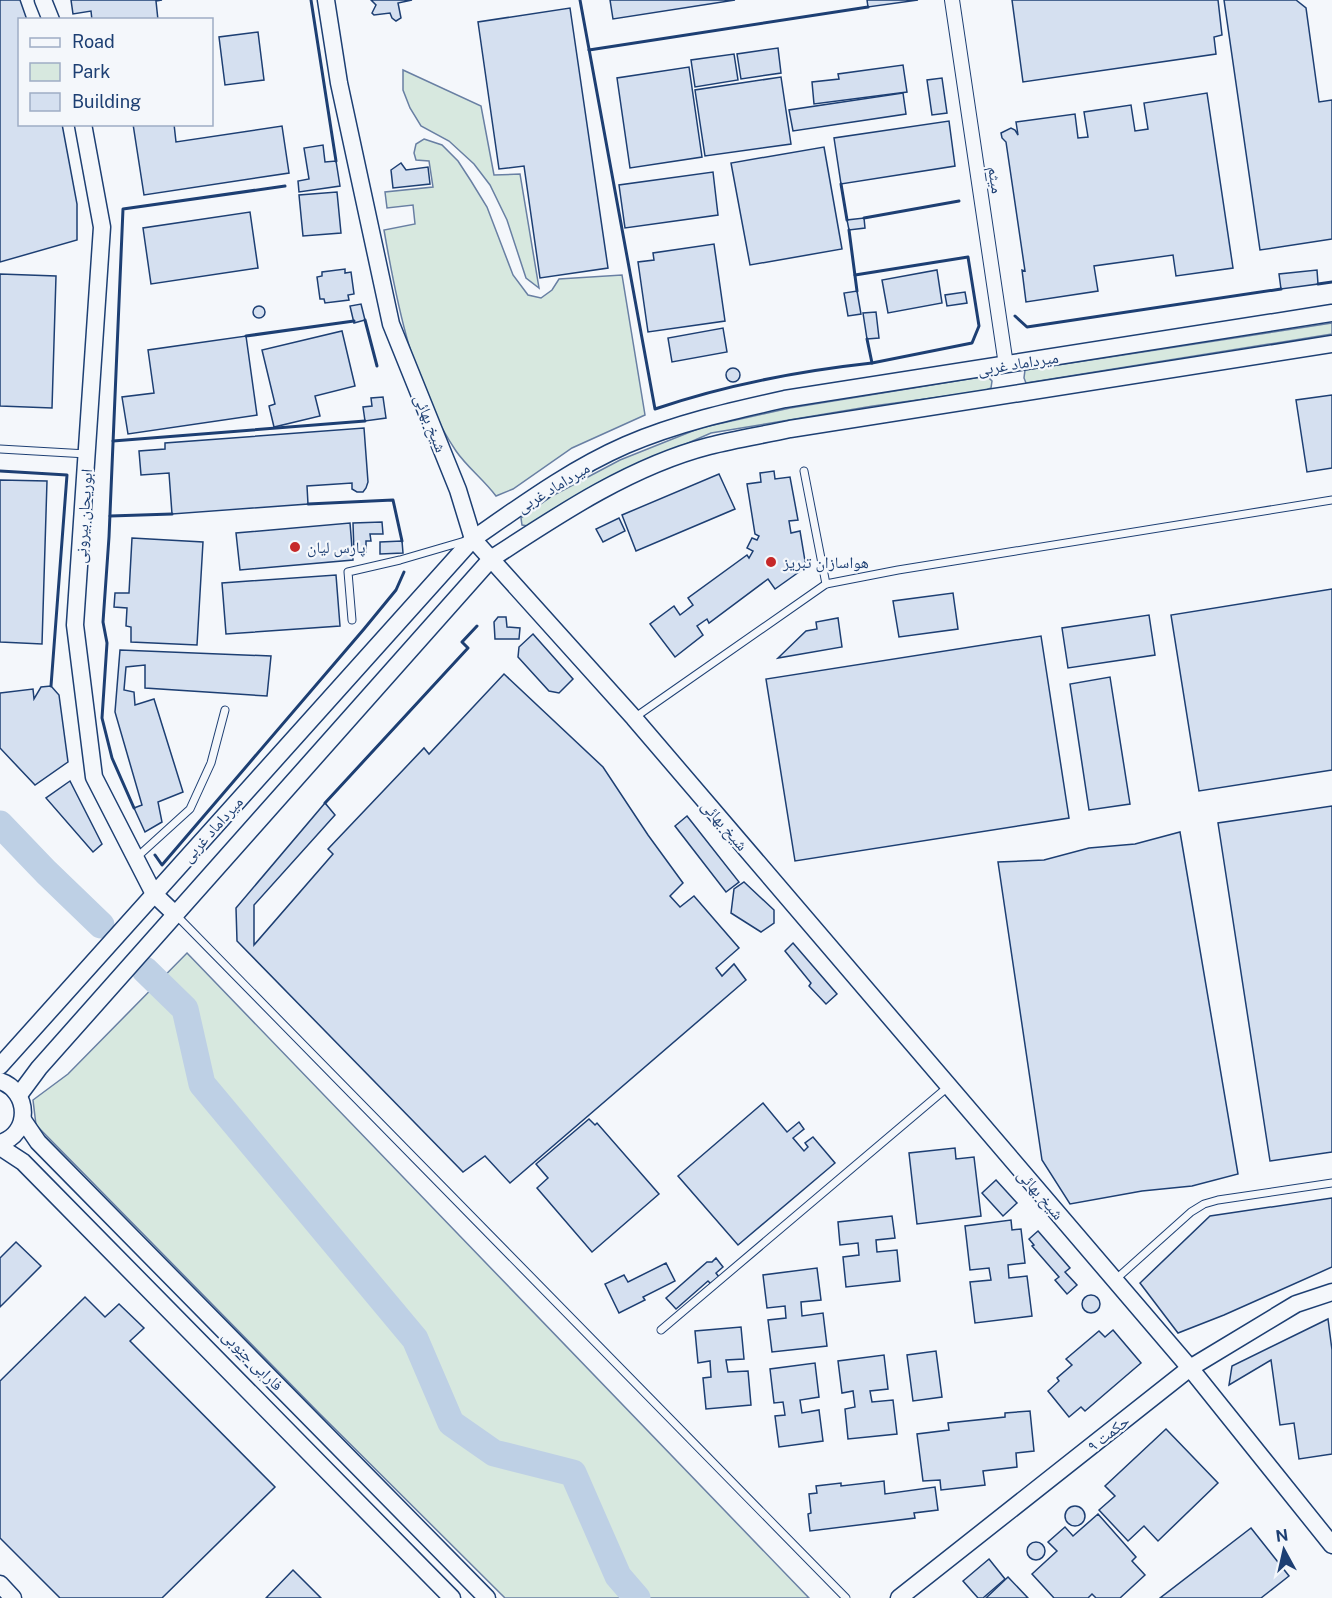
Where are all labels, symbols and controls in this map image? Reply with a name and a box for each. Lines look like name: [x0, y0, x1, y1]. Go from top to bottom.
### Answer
legend: [18, 18, 213, 126]
text: Road: [72, 31, 115, 52]
text: Park: [72, 61, 110, 82]
text: Building: [72, 91, 141, 112]
street label: میثم: [983, 165, 1007, 195]
street label: میرداماد غربی: [976, 348, 1060, 380]
street label: شیخ بهائی: [409, 391, 451, 455]
street label: میرداماد غربی: [513, 458, 594, 517]
street label: ابوریحان بیرونی: [71, 468, 97, 564]
place label: پارس لیان: [307, 538, 366, 558]
marker: پارس لیان: [288, 540, 302, 554]
place label: هواسازان تبریز: [782, 553, 869, 573]
marker: هواسازان تبریز: [764, 555, 778, 569]
street label: میرداماد غربی: [178, 793, 248, 867]
street label: شیخ بهائی: [697, 796, 752, 855]
street label: شیخ بهائی: [1013, 1165, 1068, 1224]
street label: فارابی جنوبی: [218, 1326, 287, 1395]
street label: حکمت ۹: [1083, 1411, 1133, 1456]
north arrow: [1254, 1520, 1314, 1580]
text: N: [1274, 1525, 1290, 1546]

